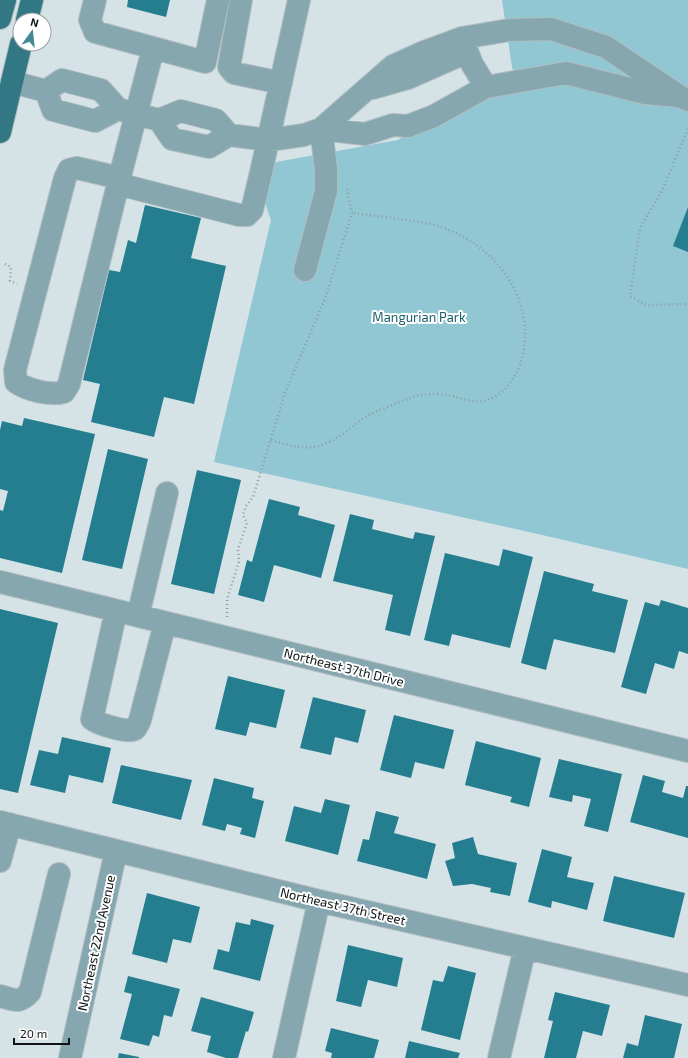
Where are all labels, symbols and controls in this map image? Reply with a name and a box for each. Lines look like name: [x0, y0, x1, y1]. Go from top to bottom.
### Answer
north arrow: [12, 12, 52, 52]
text: N: [29, 15, 40, 29]
park label: Mangurian Park: [372, 309, 466, 325]
street label: Northeast 37th Drive: [282, 644, 406, 690]
street label: Northeast 22nd Avenue: [74, 874, 118, 1012]
street label: Northeast 37th Street: [279, 884, 407, 928]
scale bar: [14, 1020, 69, 1046]
text: 20 m: [20, 1026, 47, 1040]

